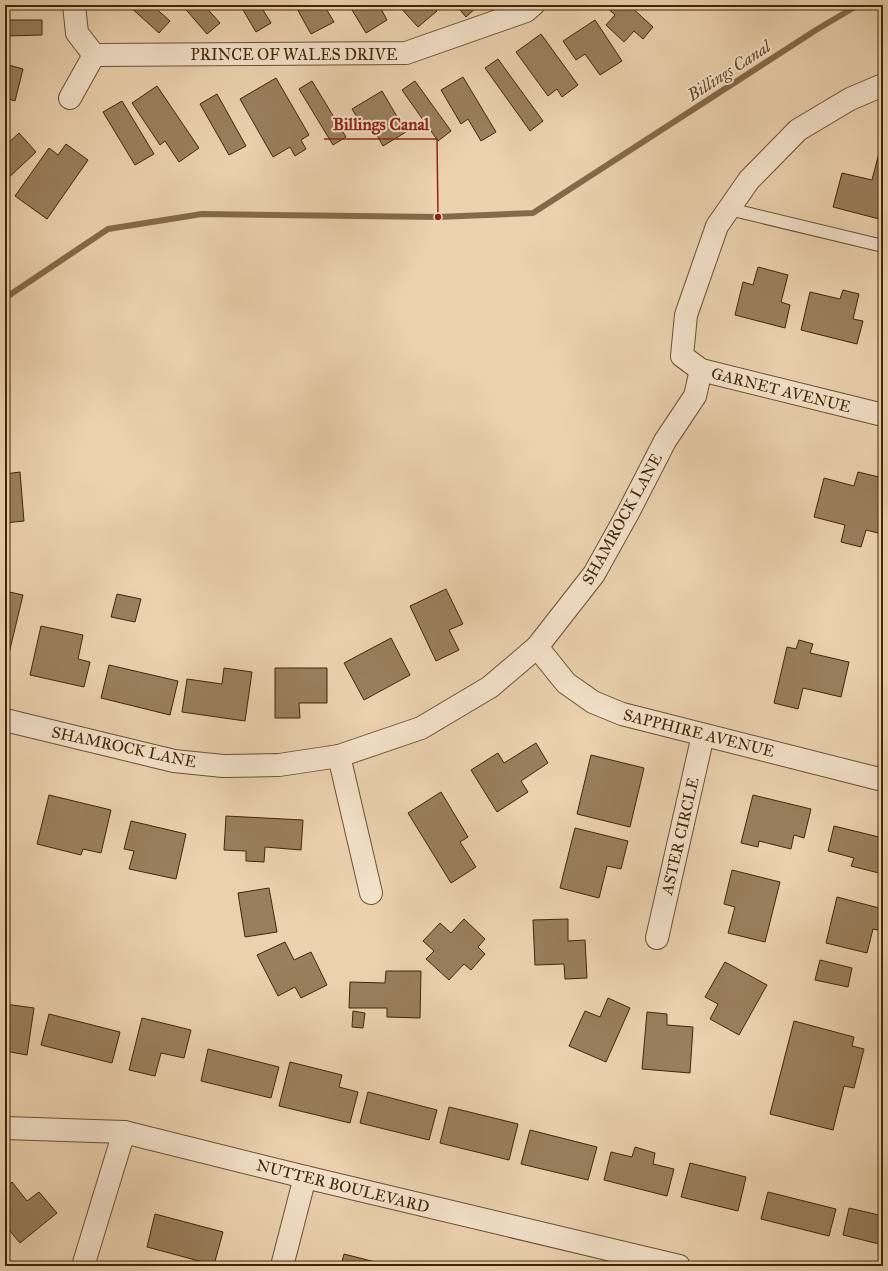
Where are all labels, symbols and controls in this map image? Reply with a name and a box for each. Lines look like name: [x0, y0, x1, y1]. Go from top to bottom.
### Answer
water label: Billings Canal: [683, 35, 776, 106]
street label: PRINCE OF WALES DRIVE: [191, 45, 397, 64]
callout: Billings Canal: [324, 110, 437, 139]
text: Billings Canal: [333, 114, 430, 135]
street label: GARNET AVENUE: [709, 363, 853, 417]
street label: SHAMROCK LANE: [578, 450, 666, 588]
street label: SAPPHIRE AVENUE: [622, 705, 776, 761]
street label: SHAMROCK LANE: [50, 722, 198, 772]
street label: ASTER CIRCLE: [657, 775, 703, 898]
street label: NUTTER BOULEVARD: [255, 1155, 431, 1217]

